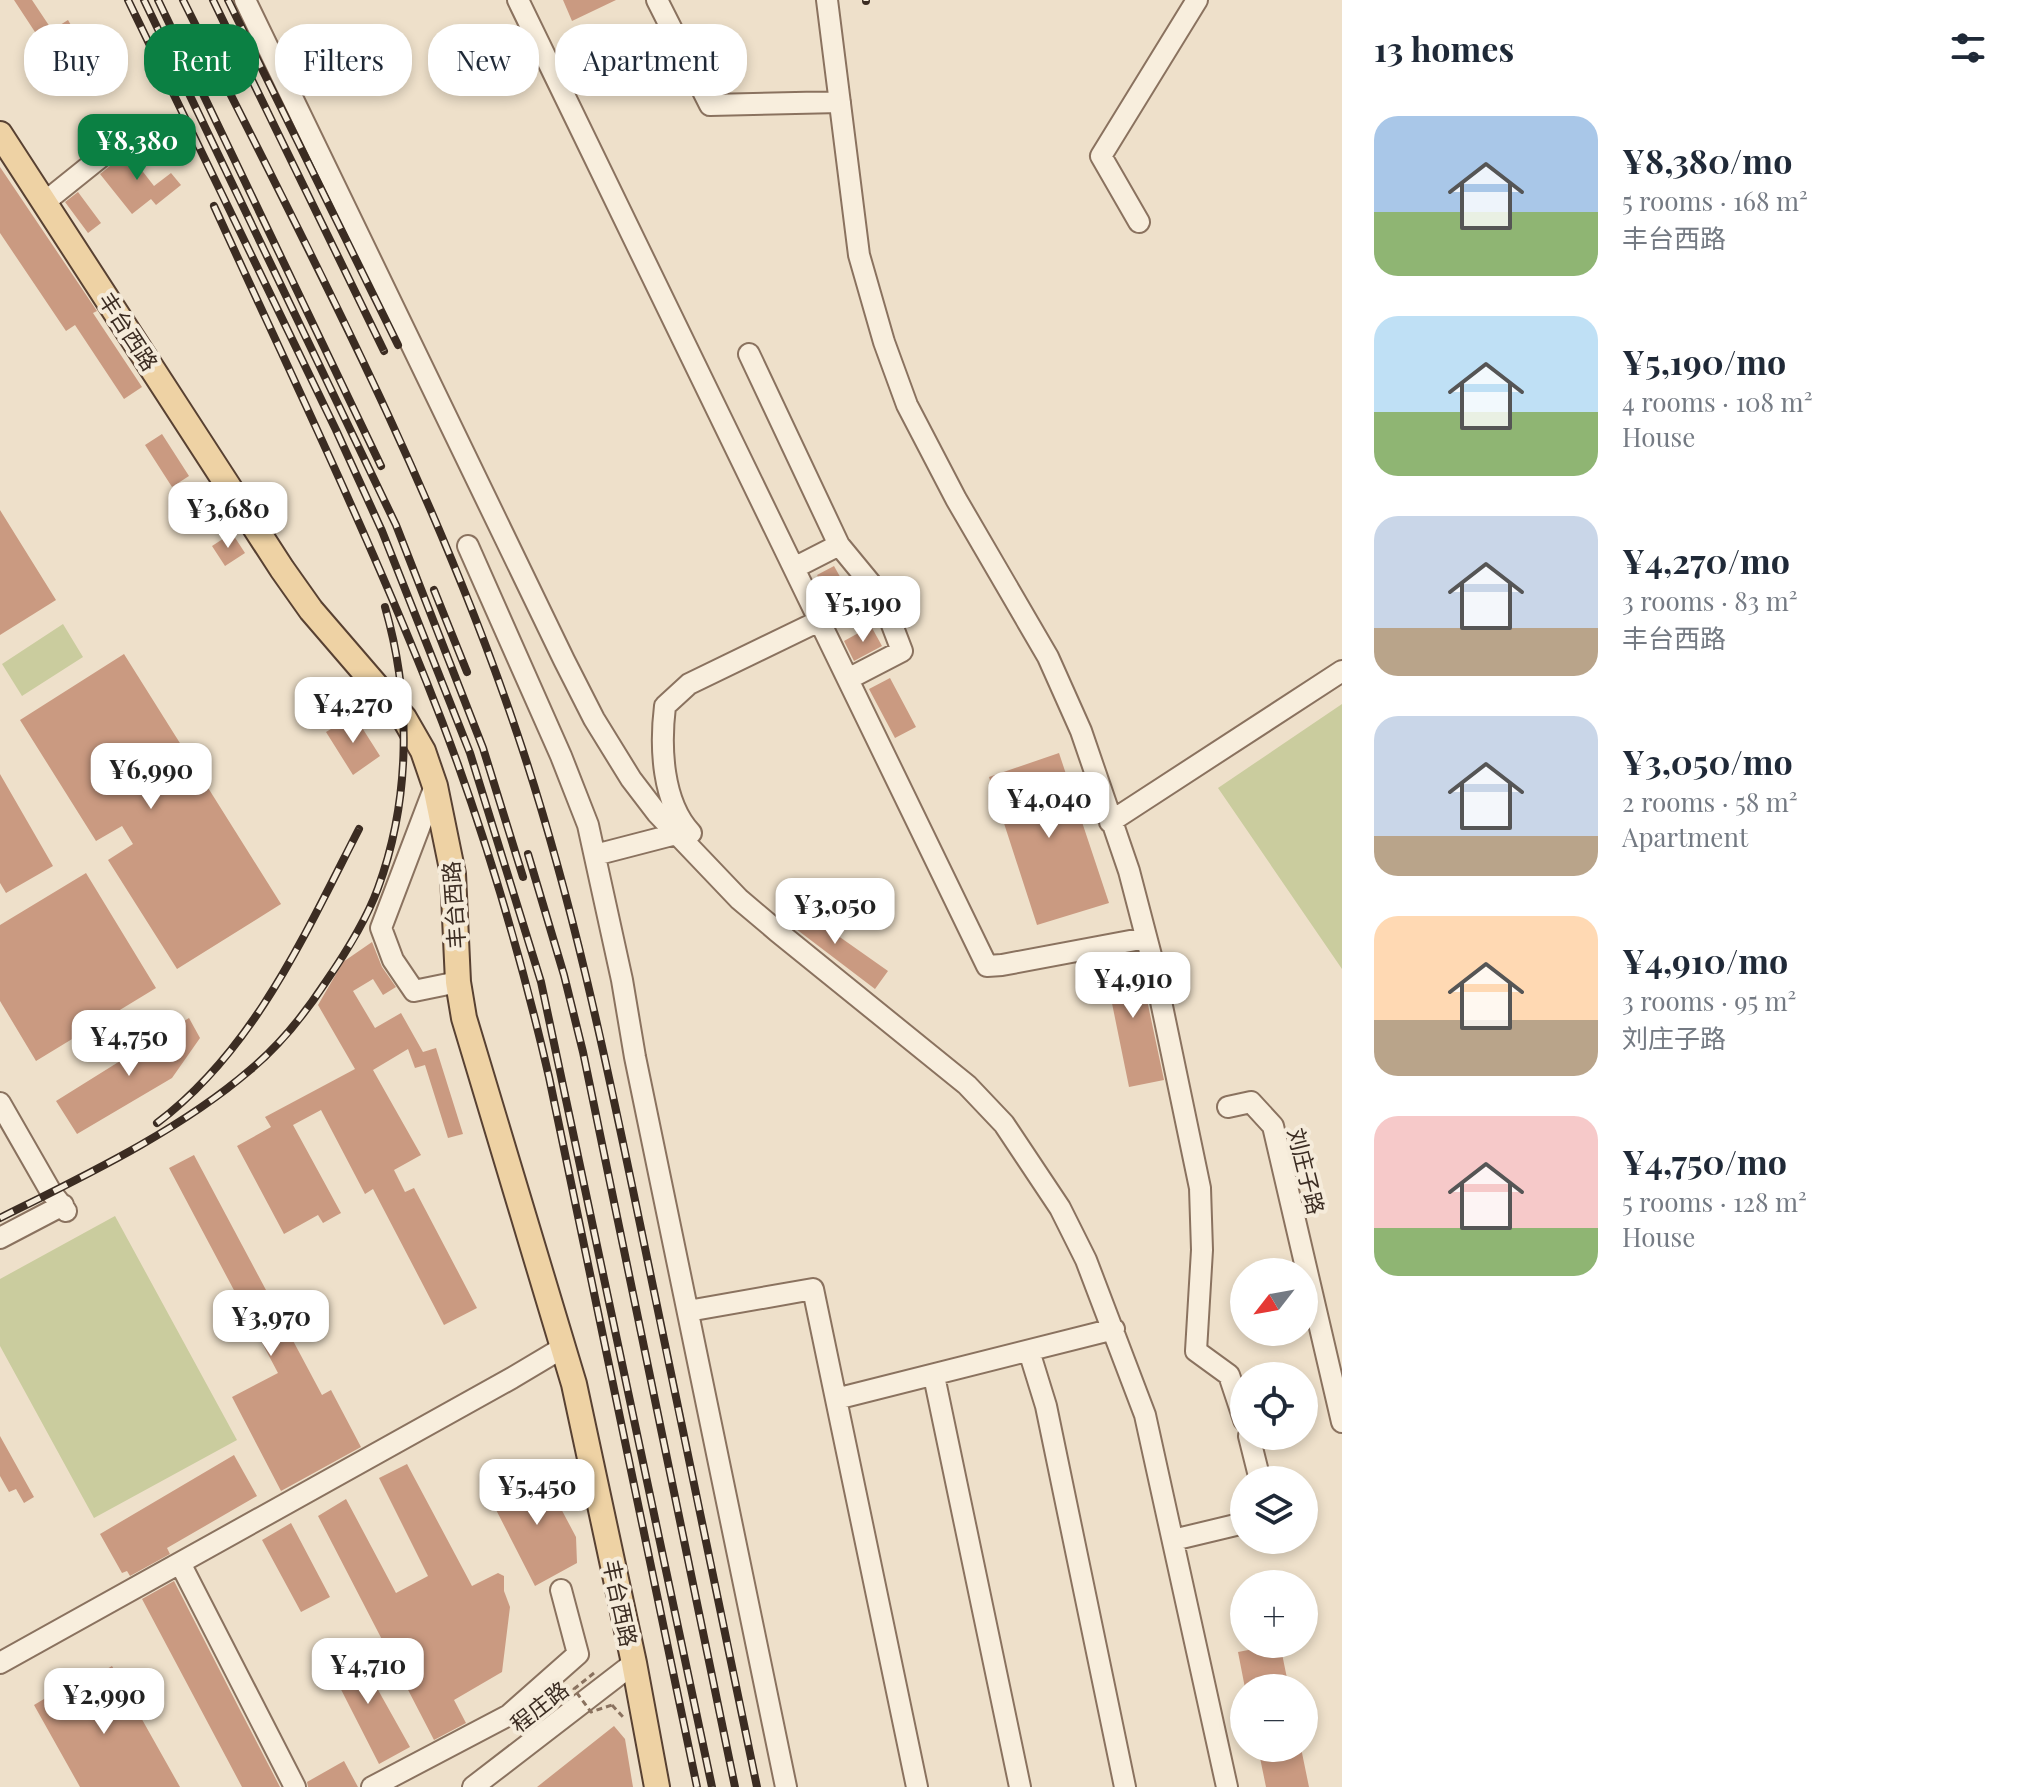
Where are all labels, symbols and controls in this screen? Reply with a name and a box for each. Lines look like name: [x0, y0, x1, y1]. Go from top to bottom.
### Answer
chip: Buy: [24, 24, 128, 96]
chip: Rent: [144, 24, 259, 96]
chip: Filters: [275, 24, 412, 96]
chip: New: [428, 24, 539, 96]
chip: Apartment: [555, 24, 747, 96]
text: 13 homes: [1374, 25, 1514, 71]
icon: filters: [1946, 26, 1990, 70]
pin: ¥8,380: [72, 114, 202, 182]
text: ¥8,380: [96, 122, 178, 157]
text: ¥8,380/mo: [1622, 137, 1792, 183]
icon: home: [1438, 148, 1534, 244]
text: 5 rooms · 168 m²: [1622, 183, 1808, 218]
text: 丰台西路: [1622, 220, 1726, 255]
street label: 丰台西路: [92, 286, 166, 376]
text: ¥5,190/mo: [1622, 338, 1786, 384]
icon: home: [1438, 348, 1534, 444]
text: 4 rooms · 108 m²: [1622, 384, 1812, 419]
text: House: [1622, 419, 1695, 454]
pin: ¥3,680: [163, 482, 293, 550]
text: ¥3,680: [186, 490, 270, 525]
text: ¥4,270/mo: [1622, 537, 1790, 583]
icon: home: [1438, 548, 1534, 644]
pin: ¥5,190: [798, 576, 928, 644]
text: 3 rooms · 83 m²: [1622, 583, 1798, 618]
text: ¥5,190: [824, 584, 902, 619]
text: 丰台西路: [1622, 620, 1726, 655]
pin: ¥4,270: [288, 677, 418, 745]
text: ¥4,270: [313, 685, 393, 720]
text: ¥3,050/mo: [1622, 738, 1793, 784]
pin: ¥6,990: [86, 743, 216, 811]
icon: home: [1438, 748, 1534, 844]
text: ¥6,990: [109, 751, 193, 786]
pin: ¥4,040: [984, 772, 1114, 840]
text: ¥4,040: [1006, 780, 1092, 815]
text: 2 rooms · 58 m²: [1622, 784, 1798, 819]
text: Apartment: [1622, 819, 1748, 854]
street label: 丰台西路: [435, 860, 471, 950]
pin: ¥3,050: [770, 878, 900, 946]
text: ¥3,050: [794, 886, 876, 921]
text: ¥4,910/mo: [1622, 937, 1788, 983]
icon: home: [1438, 948, 1534, 1044]
pin: ¥4,910: [1068, 952, 1198, 1020]
text: ¥4,910: [1093, 960, 1173, 995]
text: 3 rooms · 95 m²: [1622, 983, 1796, 1018]
pin: ¥4,750: [64, 1010, 194, 1078]
text: ¥4,750: [90, 1018, 168, 1053]
text: 刘庄子路: [1622, 1020, 1726, 1055]
street label: 刘庄子路: [1282, 1125, 1332, 1217]
text: ¥4,750/mo: [1622, 1138, 1787, 1184]
icon: home: [1438, 1148, 1534, 1244]
text: 5 rooms · 128 m²: [1622, 1184, 1807, 1219]
text: House: [1622, 1219, 1695, 1254]
north arrow: [1230, 1258, 1318, 1346]
map controls: [1230, 1258, 1318, 1762]
pin: ¥3,970: [206, 1290, 336, 1358]
text: ¥3,970: [231, 1298, 311, 1333]
button: locate: [1230, 1362, 1318, 1450]
pin: ¥5,450: [472, 1459, 602, 1527]
button: layers: [1230, 1466, 1318, 1554]
text: ¥5,450: [497, 1467, 577, 1502]
street label: 丰台西路: [597, 1557, 645, 1649]
button: +: [1230, 1570, 1318, 1658]
pin: ¥4,710: [303, 1638, 433, 1706]
text: ¥4,710: [330, 1646, 406, 1681]
pin: ¥2,990: [39, 1668, 169, 1736]
street label: 程庄路: [504, 1674, 574, 1738]
button: −: [1230, 1674, 1318, 1762]
text: ¥2,990: [62, 1676, 146, 1711]

